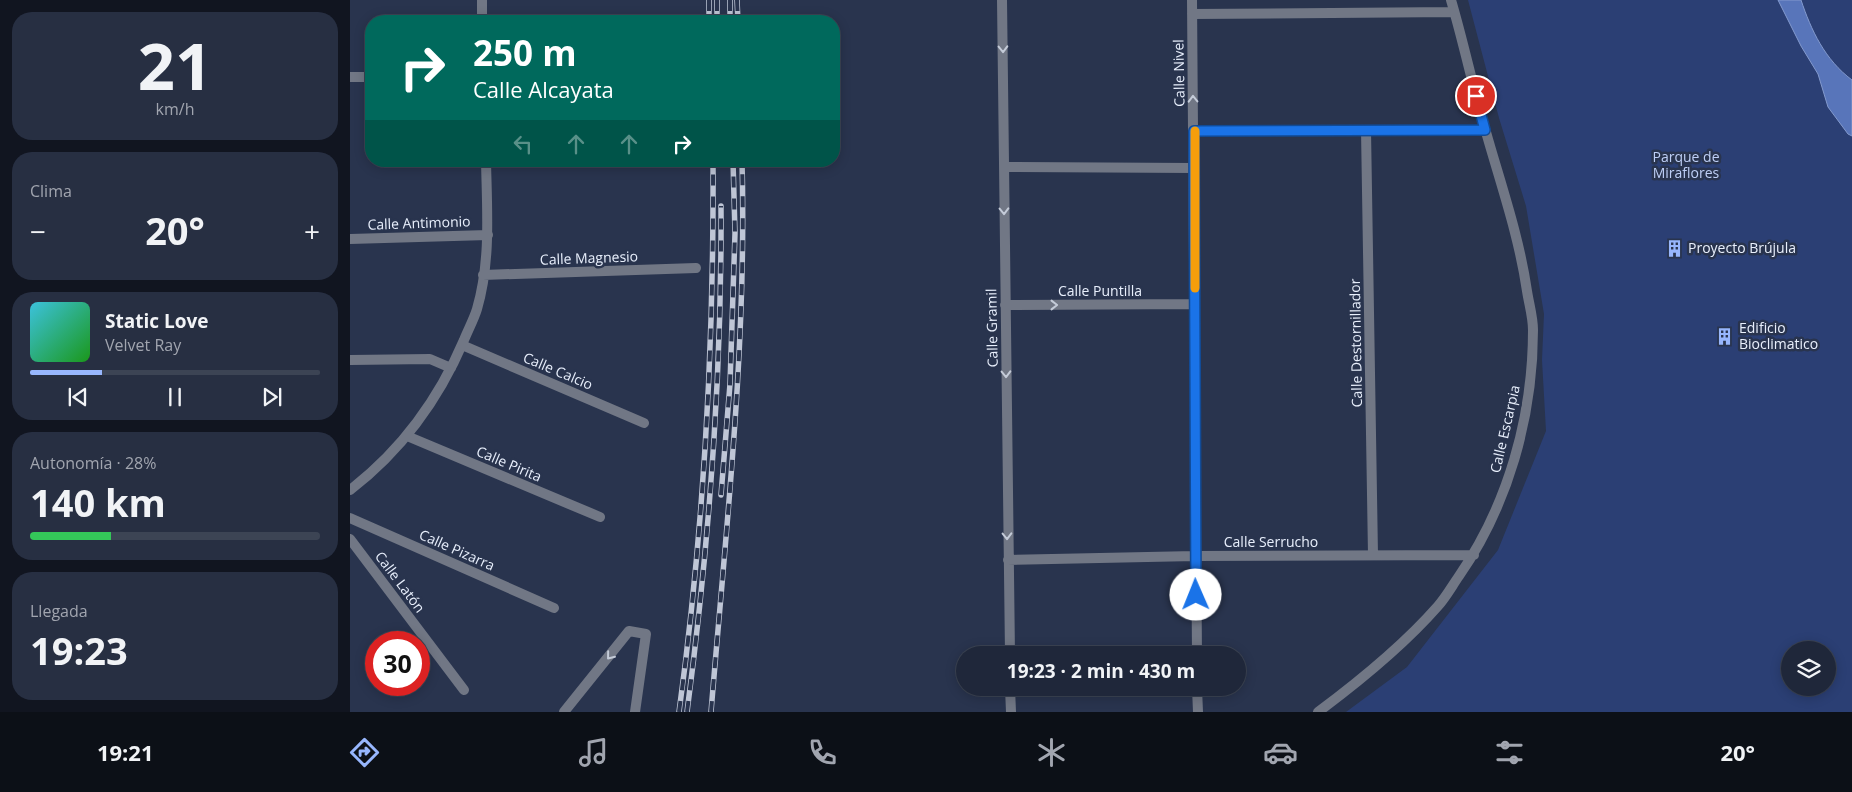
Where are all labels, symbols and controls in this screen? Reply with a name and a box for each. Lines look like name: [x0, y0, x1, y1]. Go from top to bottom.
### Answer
text: 21: [138, 21, 212, 109]
text: 250 m: [473, 29, 577, 76]
icon: right: [390, 35, 455, 100]
street label: Calle Nivel: [1168, 39, 1189, 107]
one-way arrow: [998, 45, 1008, 53]
text: Calle Alcayata: [473, 74, 614, 104]
pin: [1455, 75, 1497, 117]
icon: arrive: [1462, 82, 1490, 110]
one-way arrow: [1188, 95, 1198, 102]
text: km/h: [156, 98, 194, 120]
icon: left: [509, 130, 537, 158]
icon: ahead: [562, 130, 590, 158]
icon: ahead: [615, 130, 643, 158]
icon: right: [668, 130, 696, 158]
park label: Parque de Miraflores: [1653, 147, 1720, 182]
text: Clima: [30, 180, 72, 202]
text: 20°: [145, 204, 205, 256]
one-way arrow: [999, 208, 1009, 215]
street label: Calle Antimonio: [367, 211, 471, 234]
text: −: [30, 212, 46, 250]
text: +: [304, 212, 320, 250]
building icon: Proyecto Brújula: [1664, 238, 1684, 258]
place label: Proyecto Brújula: [1688, 238, 1796, 257]
street label: Calle Magnesio: [540, 246, 638, 269]
street label: Calle Destornillador: [1345, 278, 1366, 408]
street label: Calle Puntilla: [1058, 281, 1142, 300]
street label: Calle Gramil: [981, 288, 1002, 368]
one-way arrow: [1050, 300, 1058, 310]
text: Static Love: [105, 308, 208, 334]
place label: Edificio Bioclimatico: [1739, 318, 1818, 353]
building icon: Edificio Bioclimatico: [1715, 326, 1735, 346]
text: Velvet Ray: [105, 334, 181, 356]
street label: Calle Calcio: [520, 347, 596, 394]
one-way arrow: [1001, 370, 1011, 378]
icon: previous: [64, 383, 92, 411]
icon: pause: [161, 383, 189, 411]
icon: next: [258, 383, 286, 411]
street label: Calle Escarpia: [1485, 383, 1524, 475]
street label: Calle Pirita: [474, 441, 545, 486]
text: Autonomía · 28%: [30, 452, 156, 474]
text: 140 km: [30, 476, 166, 528]
street label: Calle Pizarra: [416, 524, 498, 575]
one-way arrow: [1002, 532, 1012, 540]
street label: Calle Serrucho: [1224, 532, 1318, 551]
street label: Calle Latón: [371, 547, 430, 616]
position arrow: [1169, 568, 1221, 620]
text: Llegada: [30, 600, 88, 622]
text: 19:23: [30, 624, 128, 676]
speed limit sign: 30: [365, 631, 430, 696]
map controls: [1781, 641, 1836, 696]
button: layers: [1781, 641, 1836, 696]
one-way arrow: [607, 650, 615, 659]
text: 19:23 · 2 min · 430 m: [1007, 658, 1195, 684]
icon: directions: [347, 735, 382, 770]
icon: music: [576, 735, 611, 770]
icon: phone: [805, 735, 840, 770]
icon: climate: [1034, 735, 1069, 770]
icon: car: [1263, 735, 1298, 770]
icon: filters: [1492, 735, 1527, 770]
text: 19:21: [97, 737, 154, 767]
text: 20°: [1720, 737, 1755, 767]

